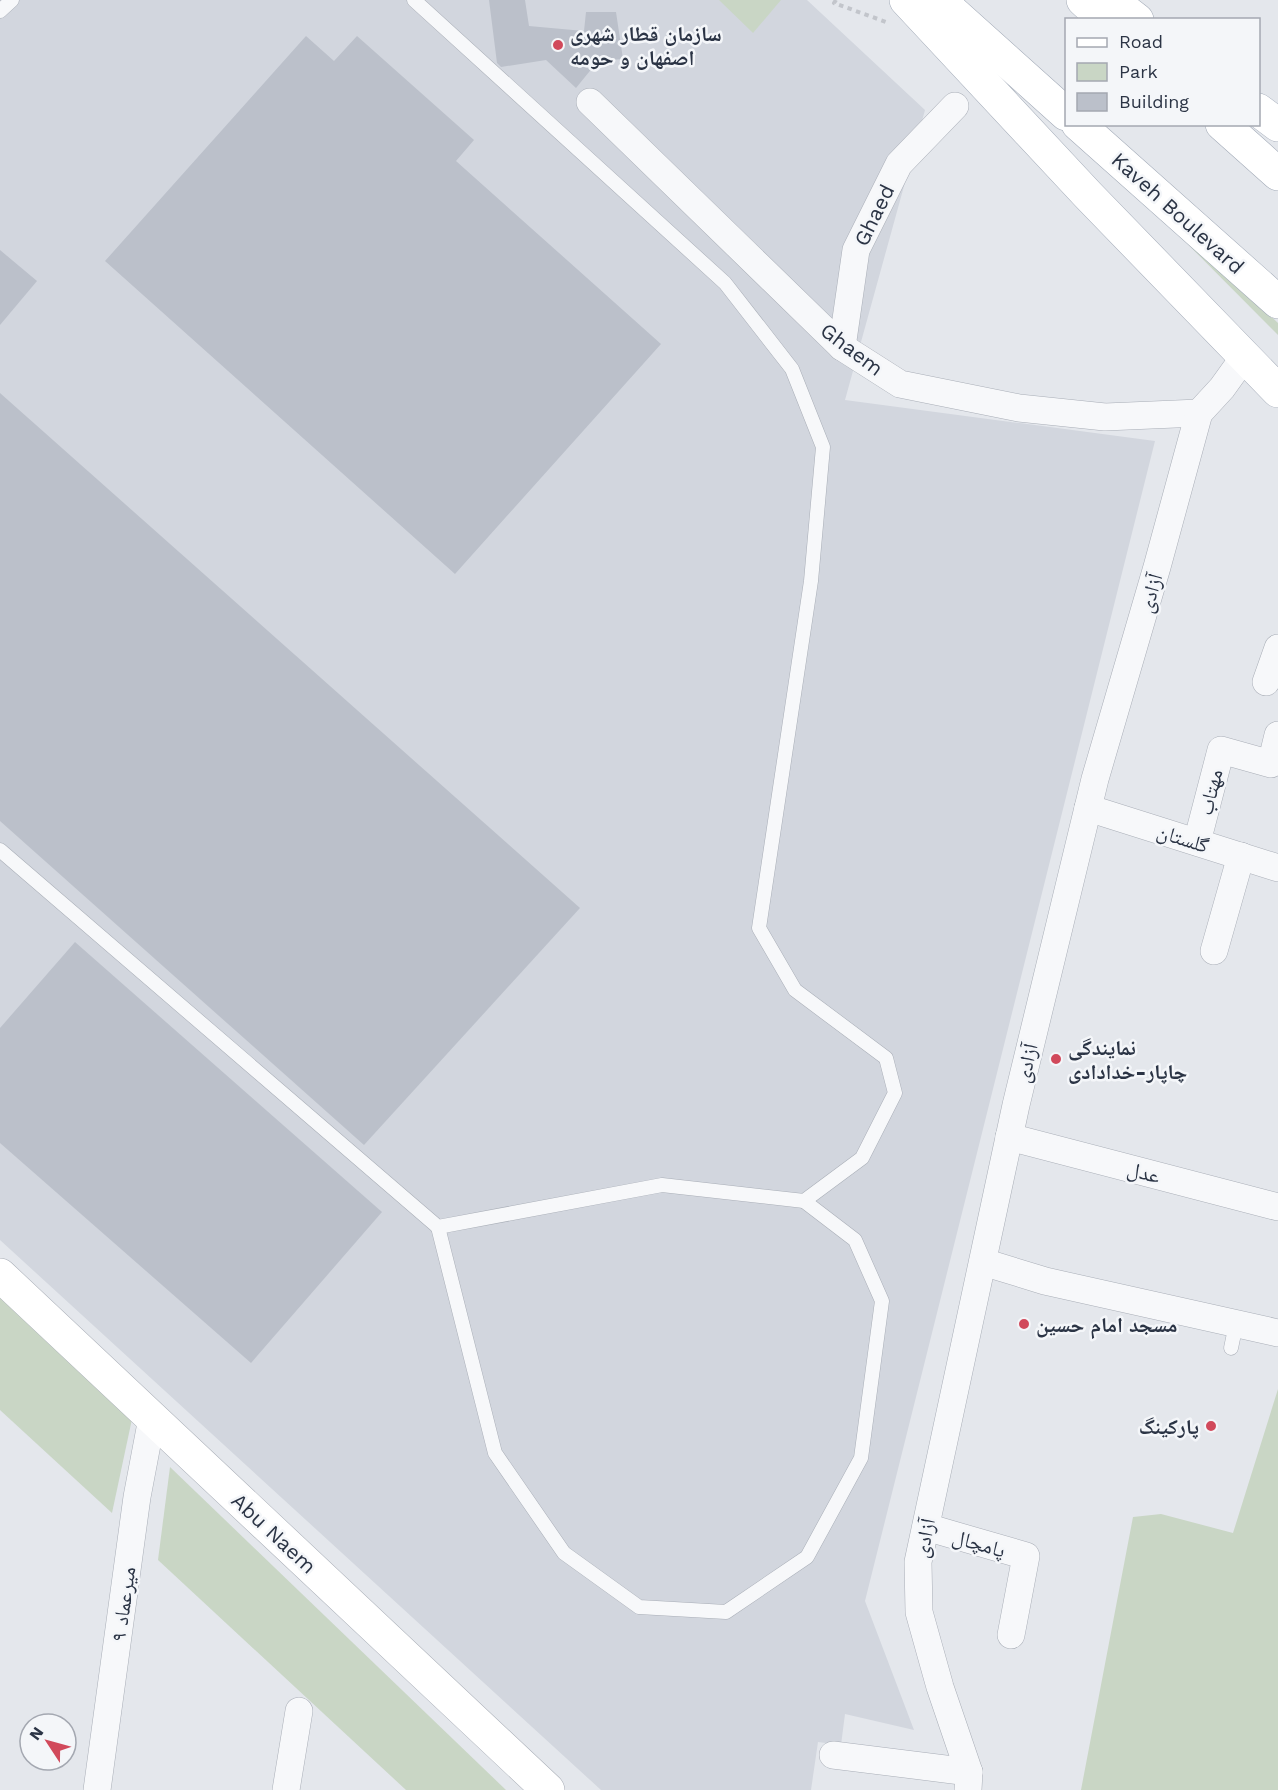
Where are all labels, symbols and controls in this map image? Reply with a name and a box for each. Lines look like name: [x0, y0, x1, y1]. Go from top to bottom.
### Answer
legend: [1065, 18, 1260, 126]
place label: سازمان قطار شهری اصفهان و حومه: [570, 21, 722, 70]
text: Road: [1119, 31, 1163, 52]
marker: سازمان قطار شهری اصفهان و حومه: [551, 38, 565, 52]
text: Park: [1119, 61, 1158, 82]
text: Building: [1119, 91, 1189, 112]
street label: Kaveh Boulevard: [1107, 147, 1249, 279]
street label: Ghaed: [848, 180, 900, 250]
street label: Ghaem: [816, 317, 888, 381]
street label: آزادی: [1133, 570, 1168, 616]
street label: مهتاب: [1192, 766, 1228, 818]
street label: گلستان: [1154, 818, 1212, 858]
place label: نمایندگی چاپار-خدادادی: [1068, 1035, 1187, 1084]
street label: آزادی: [1009, 1040, 1043, 1085]
marker: نمایندگی چاپار-خدادادی: [1049, 1052, 1063, 1066]
street label: عدل: [1125, 1156, 1164, 1188]
place label: مسجد امام حسین: [1036, 1312, 1177, 1339]
marker: مسجد امام حسین: [1017, 1317, 1031, 1331]
place label: پارکینگ: [1139, 1414, 1199, 1439]
marker: پارکینگ: [1204, 1419, 1218, 1433]
street label: Abu Naem: [227, 1488, 321, 1578]
street label: آزادی: [908, 1515, 940, 1560]
street label: پامچال: [950, 1524, 1008, 1563]
street label: میرعماد ۹: [105, 1565, 141, 1643]
north arrow: [18, 1712, 78, 1772]
text: N: [25, 1723, 47, 1744]

